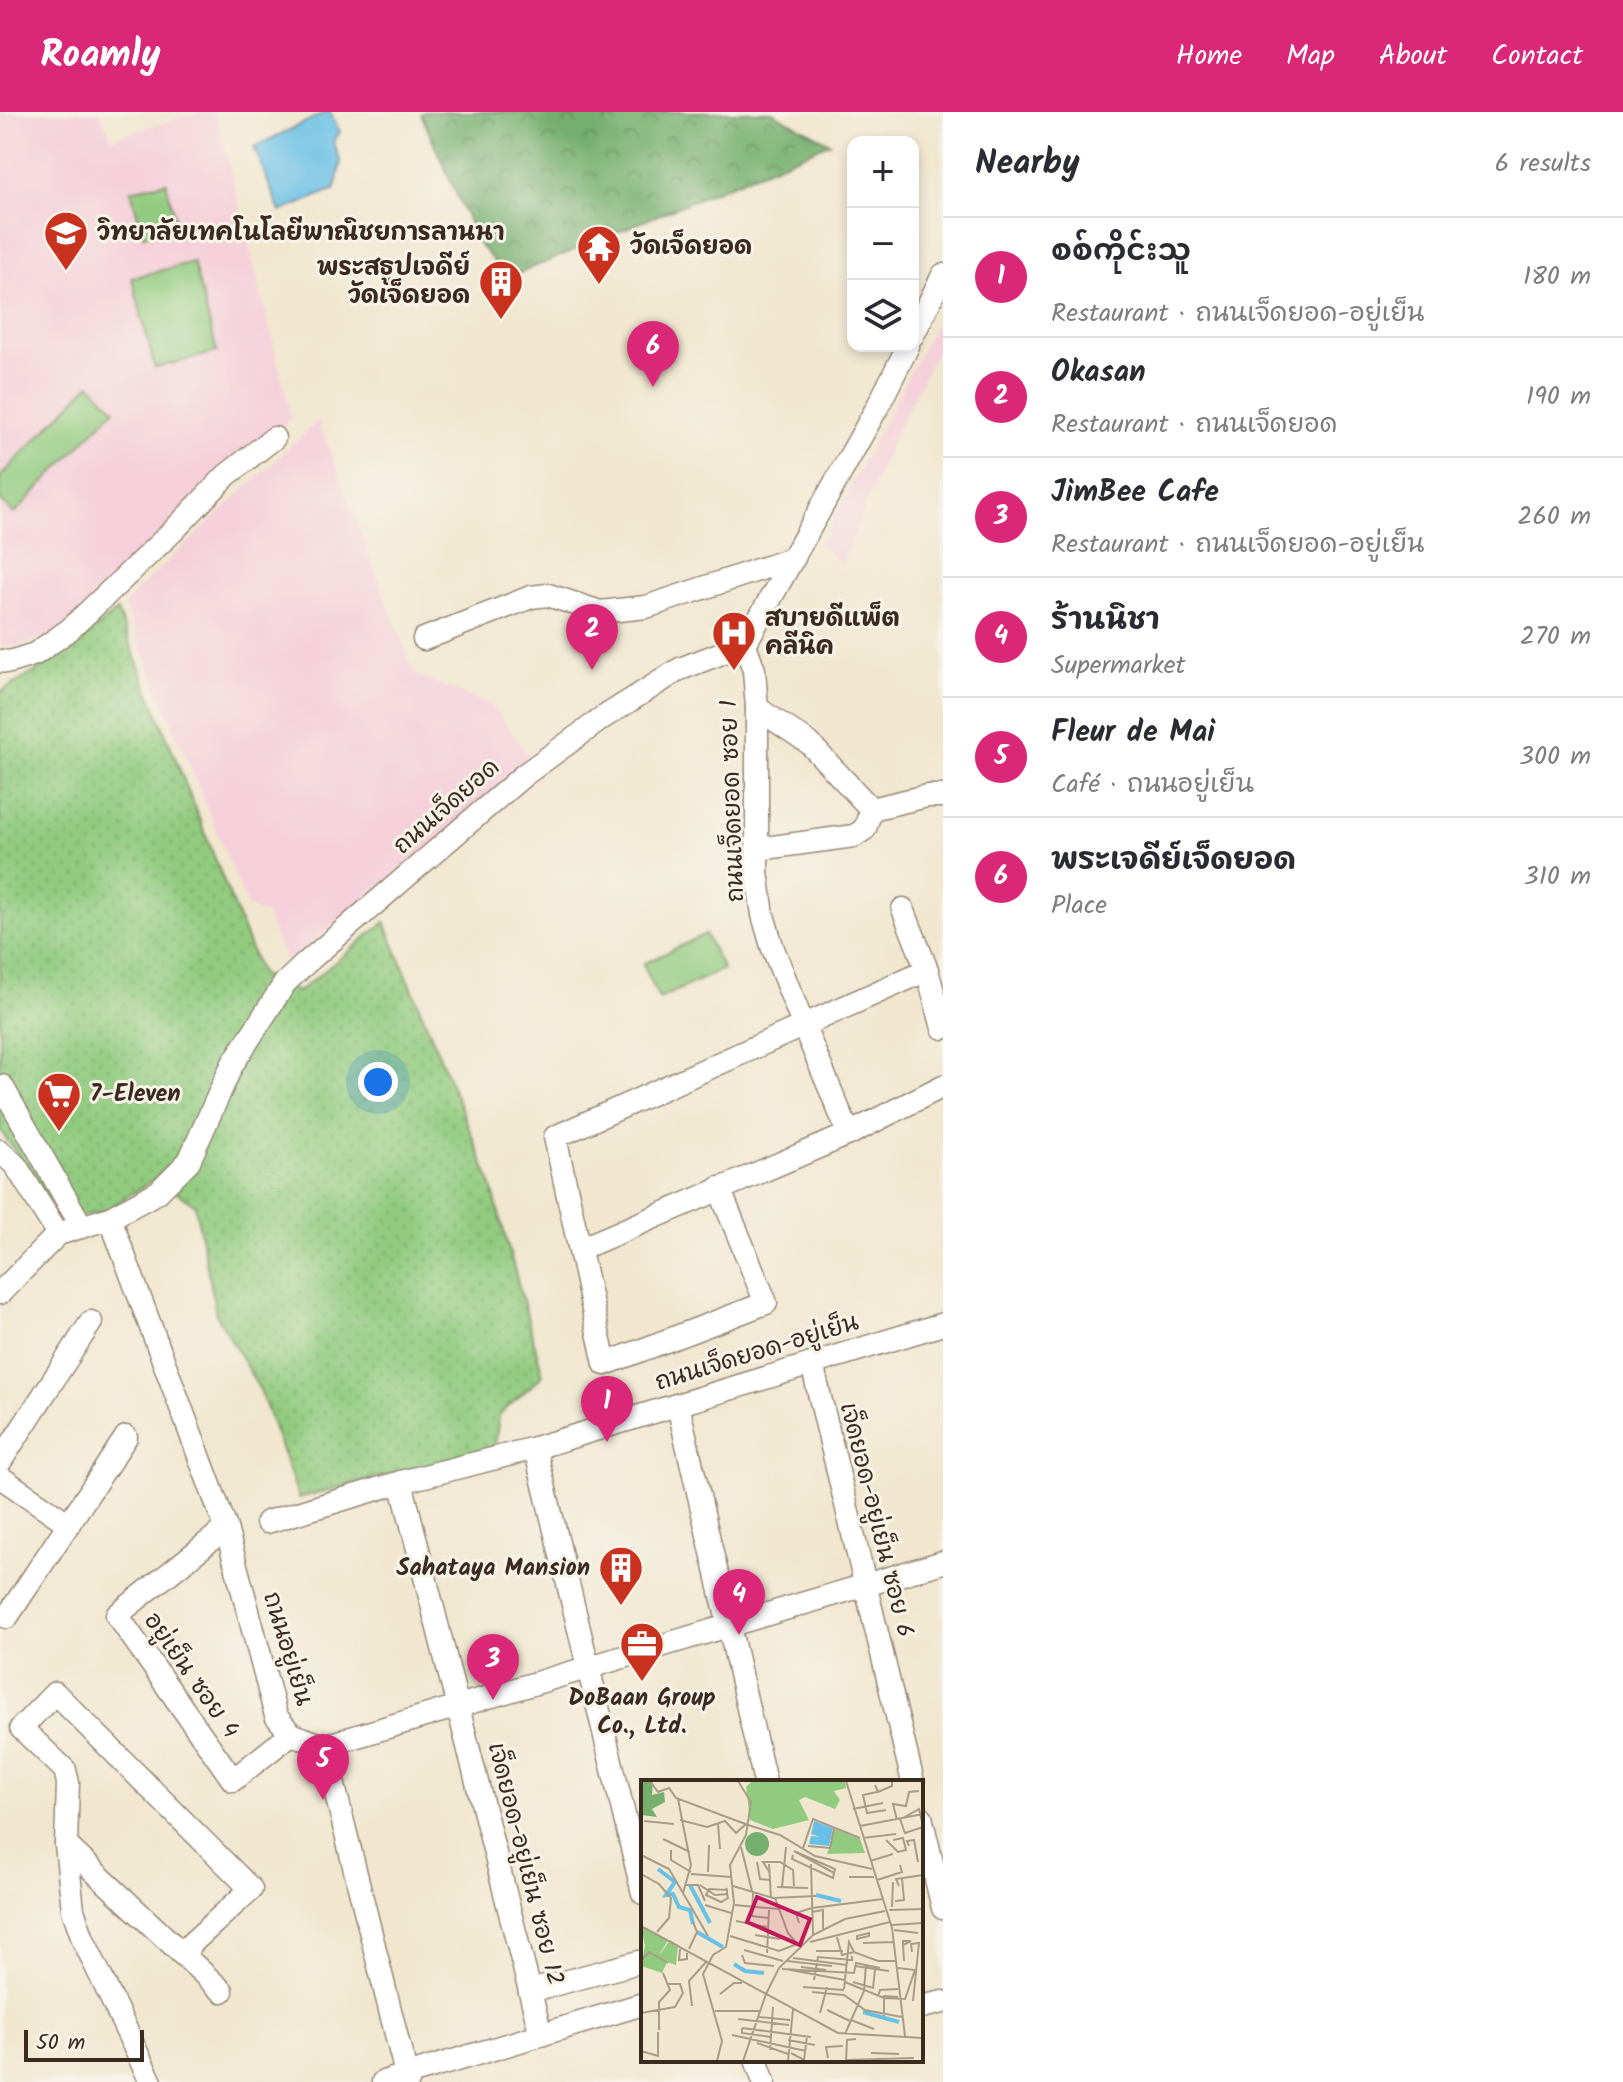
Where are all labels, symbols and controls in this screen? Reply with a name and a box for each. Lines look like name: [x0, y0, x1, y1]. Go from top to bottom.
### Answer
text: Roamly: [40, 26, 161, 86]
text: Home: [1176, 34, 1242, 79]
text: Map: [1286, 34, 1335, 79]
text: About: [1379, 34, 1447, 79]
text: Contact: [1491, 34, 1583, 79]
map controls: [847, 136, 919, 352]
button: +: [847, 136, 919, 208]
text: Nearby: [975, 137, 1080, 191]
text: 6 results: [1495, 143, 1591, 185]
button: −: [847, 208, 919, 280]
school or university icon: วิทยาลัยเทคโนโลยีพาณิชยการลานนา: [42, 209, 90, 272]
place label: วิทยาลัยเทคโนโลยีพาณิชยการลานนา: [97, 214, 504, 253]
temple icon: วัดเจ็ดยอด: [575, 223, 623, 286]
place label: วัดเจ็ดยอด: [630, 228, 752, 267]
text: စစ်ကိုင်းသူ: [1051, 228, 1191, 276]
place label: พระสธูปเจดีย์ วัดเจ็ดยอด: [317, 249, 470, 316]
text: 1: [997, 256, 1005, 298]
text: 180 m: [1523, 256, 1591, 298]
building icon: พระสธูปเจดีย์ วัดเจ็ดยอด: [477, 258, 525, 321]
button: layers: [847, 280, 919, 352]
text: Restaurant · ถนนเจ็ดยอด-อยู่เย็น: [1051, 293, 1424, 335]
pin: 6: [627, 321, 679, 387]
text: Okasan: [1051, 349, 1146, 397]
text: 2: [993, 376, 1009, 418]
text: 190 m: [1526, 376, 1591, 418]
text: Restaurant · ถนนเจ็ดยอด: [1051, 404, 1337, 446]
text: JimBee Cafe: [1051, 469, 1219, 517]
text: 3: [994, 496, 1008, 538]
text: 260 m: [1517, 496, 1591, 538]
text: Restaurant · ถนนเจ็ดยอด-อยู่เย็น: [1051, 524, 1424, 566]
text: ร้านนิชา: [1051, 597, 1160, 645]
place label: สบายดีแพ็ต คลีนิค: [765, 600, 900, 667]
pin: 2: [566, 604, 618, 670]
hospital icon: สบายดีแพ็ต คลีนิค: [710, 609, 758, 672]
text: 4: [994, 616, 1008, 658]
text: 270 m: [1520, 616, 1591, 658]
text: Supermarket: [1051, 645, 1186, 687]
street label: ถนนเจ็ดยอด ซอย 1: [710, 699, 756, 903]
text: Fleur de Mai: [1051, 709, 1215, 757]
text: 5: [994, 736, 1008, 778]
text: 300 m: [1519, 736, 1591, 778]
street label: ถนนเจ็ดยอด: [385, 749, 509, 865]
text: Café · ถนนอยู่เย็น: [1051, 764, 1254, 806]
text: พระเจดีย์เจ็ดยอด: [1051, 837, 1296, 885]
text: 6: [994, 856, 1008, 898]
text: 310 m: [1524, 856, 1591, 898]
text: Place: [1051, 885, 1107, 927]
your location: [358, 1062, 398, 1102]
supermarket icon: 7-Eleven: [35, 1070, 83, 1133]
place label: 7-Eleven: [90, 1075, 181, 1114]
street label: ถนนเจ็ดยอด-อยู่เย็น: [650, 1303, 864, 1403]
pin: 1: [581, 1376, 633, 1442]
street label: เจ็ดยอด-อยู่เย็น ซอย 6: [828, 1398, 924, 1642]
building icon: Sahataya Mansion: [597, 1544, 645, 1607]
place label: Sahataya Mansion: [396, 1549, 590, 1588]
pin: 4: [713, 1569, 765, 1635]
street label: ถนนอยู่เย็น: [251, 1587, 323, 1711]
street label: อยู่เย็น ซอย 4: [133, 1605, 249, 1747]
office icon: DoBaan Group Co., Ltd.: [618, 1620, 666, 1683]
pin: 3: [467, 1634, 519, 1700]
place label: DoBaan Group Co., Ltd.: [568, 1679, 716, 1746]
pin: 5: [297, 1734, 349, 1800]
street label: เจ็ดยอด-อยู่เย็น ซอย 12: [476, 1739, 574, 1989]
inset map: [641, 1780, 923, 2062]
scale bar: [24, 2026, 144, 2062]
text: 50 m: [36, 2026, 85, 2061]

